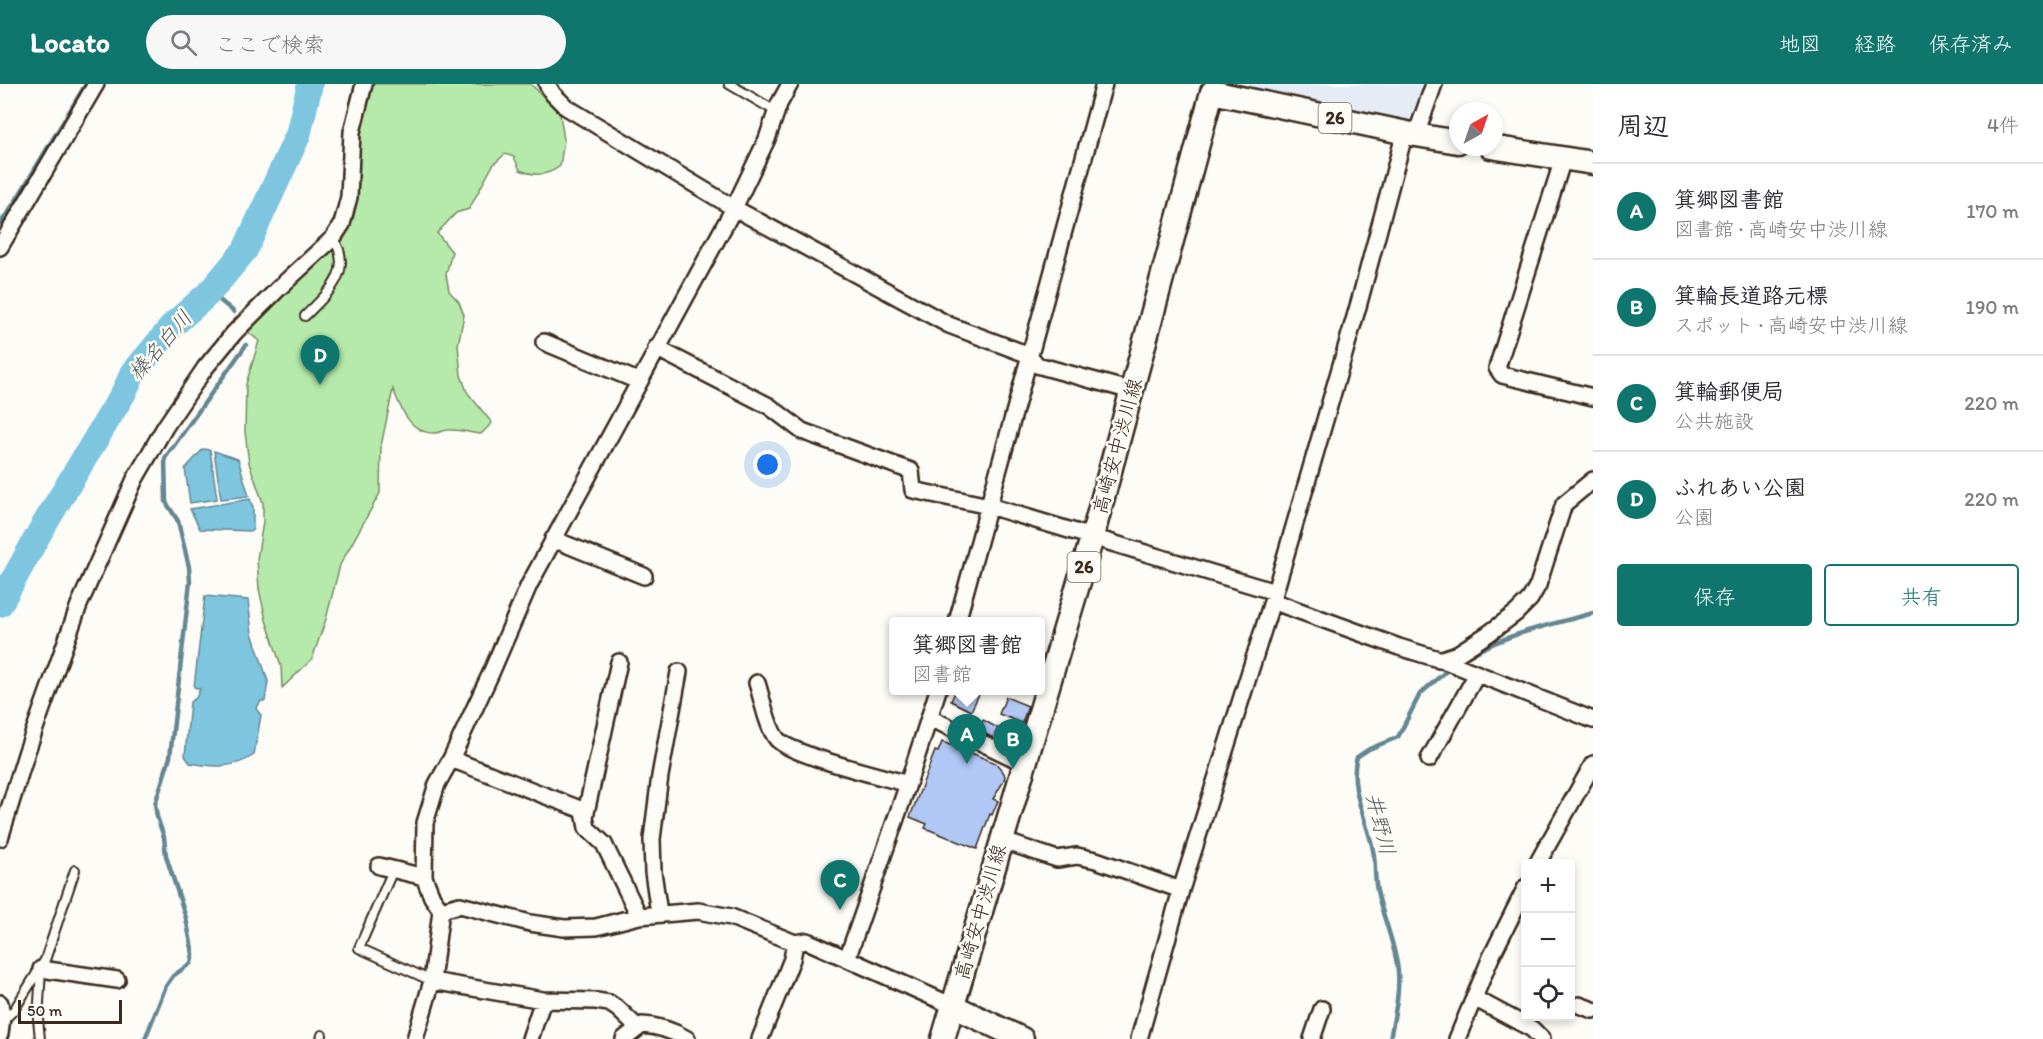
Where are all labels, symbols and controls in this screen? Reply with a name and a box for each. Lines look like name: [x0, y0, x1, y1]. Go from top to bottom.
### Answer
search box: [146, 15, 566, 69]
text: Locato: [30, 25, 110, 59]
icon: search: [167, 26, 200, 59]
text: ここで検索: [215, 31, 325, 58]
text: 地図: [1779, 31, 1821, 56]
text: 経路: [1854, 31, 1896, 56]
text: 保存済み: [1929, 31, 2013, 56]
north arrow: [1449, 102, 1503, 156]
road number: 26: [1318, 103, 1352, 133]
text: 周辺: [1617, 110, 1669, 142]
text: 4件: [1987, 113, 2019, 137]
text: 箕郷図書館: [1674, 186, 1784, 213]
text: A: [1630, 199, 1643, 223]
text: 170 m: [1966, 199, 2019, 223]
text: 図書館 · 高崎安中渋川線: [1674, 217, 1888, 241]
text: 箕輪長道路元標: [1674, 282, 1828, 309]
text: B: [1630, 295, 1643, 319]
text: 190 m: [1966, 295, 2019, 319]
water label: 榛名白川: [123, 305, 197, 385]
text: スポット · 高崎安中渋川線: [1674, 313, 1908, 337]
pin: D: [300, 336, 340, 385]
street label: 高崎安中渋川線: [1087, 375, 1147, 517]
text: 箕輪郵便局: [1674, 378, 1784, 405]
text: C: [1630, 391, 1643, 415]
text: 220 m: [1964, 391, 2019, 415]
text: 公共施設: [1674, 409, 1754, 433]
your location: [753, 450, 782, 479]
text: ふれあい公園: [1674, 474, 1806, 501]
text: D: [1630, 487, 1643, 511]
text: 220 m: [1964, 487, 2019, 511]
text: 公園: [1674, 505, 1714, 529]
road number: 26: [1068, 552, 1100, 582]
button: 保存: [1617, 564, 1812, 626]
button: 共有: [1824, 564, 2019, 626]
popup: [889, 617, 1045, 695]
text: 箕郷図書館: [912, 631, 1022, 658]
text: 図書館: [912, 662, 972, 686]
pin: A: [948, 714, 986, 764]
pin: B: [994, 720, 1032, 769]
water label: 井野川: [1361, 790, 1401, 858]
street label: 高崎安中渋川線: [949, 841, 1011, 983]
map controls: [1521, 859, 1575, 1021]
button: +: [1521, 859, 1575, 913]
pin: C: [820, 860, 860, 910]
button: −: [1521, 913, 1575, 967]
button: locate: [1521, 967, 1575, 1021]
scale bar: [18, 997, 122, 1024]
text: 50 m: [27, 1001, 62, 1020]

